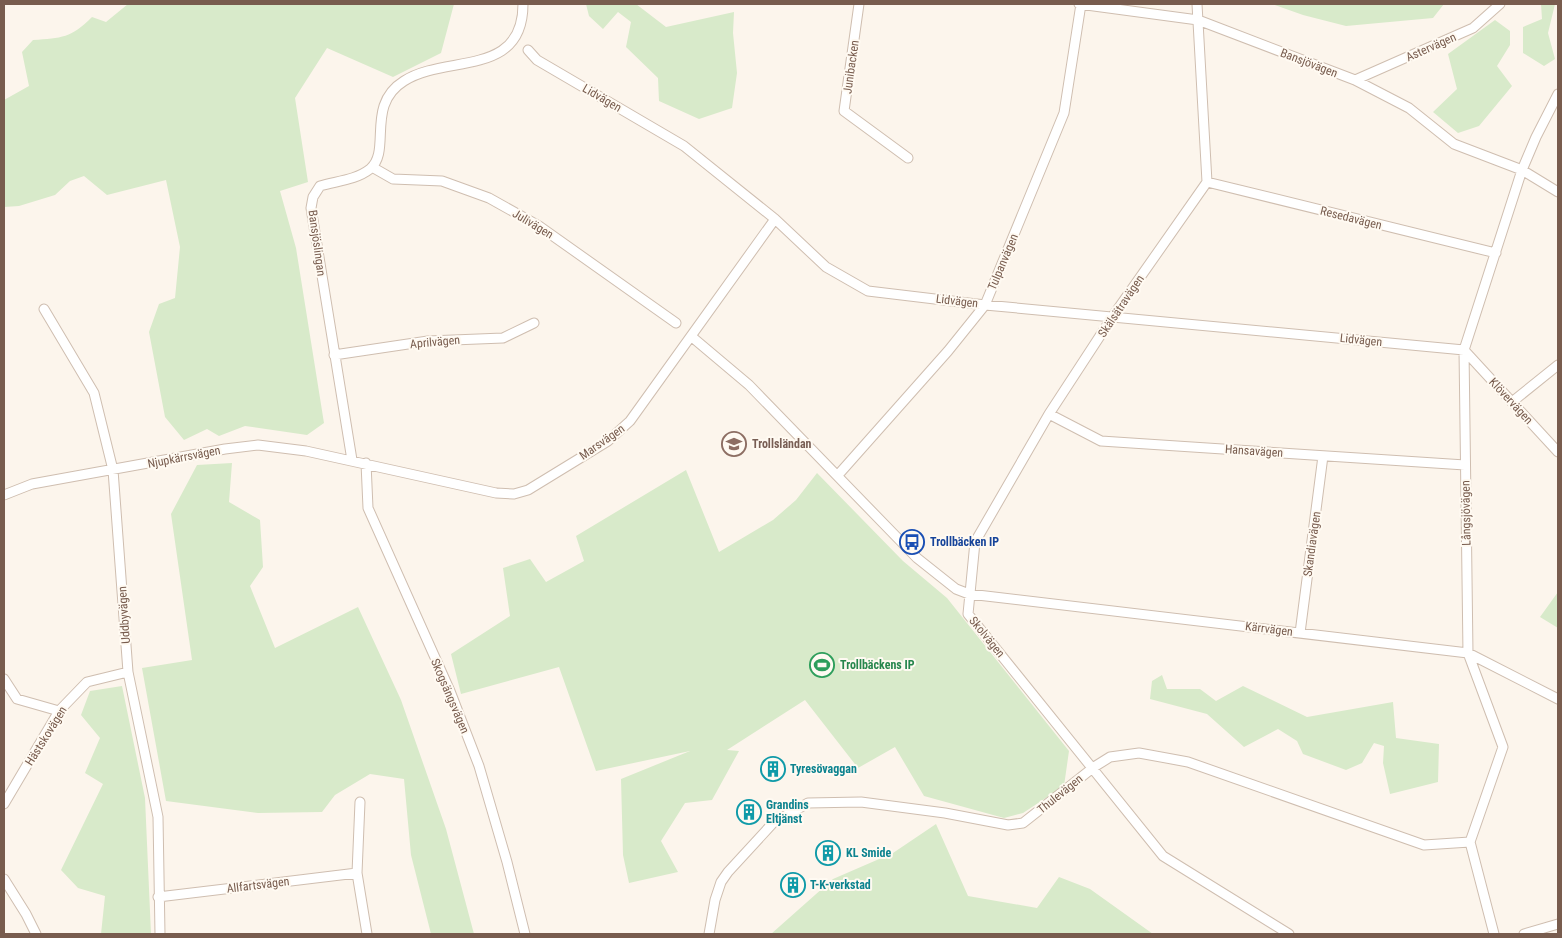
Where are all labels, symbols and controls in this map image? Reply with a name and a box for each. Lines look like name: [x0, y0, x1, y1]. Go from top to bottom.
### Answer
street label: Astervägen: [1404, 30, 1458, 64]
street label: Junibacken: [840, 39, 862, 95]
street label: Bansjövägen: [1278, 46, 1340, 80]
street label: Lidvägen: [580, 81, 624, 115]
street label: Resedavägen: [1319, 204, 1383, 232]
street label: Julivägen: [510, 206, 556, 242]
street label: Bansjöslingan: [305, 209, 329, 277]
street label: Tulpanvägen: [985, 232, 1021, 292]
street label: Skälsätravägen: [1095, 272, 1147, 340]
street label: Lidvägen: [935, 291, 979, 311]
street label: Lidvägen: [1339, 331, 1383, 349]
street label: Aprilvägen: [409, 333, 461, 351]
street label: Klövervägen: [1486, 375, 1536, 427]
street label: Marsvägen: [577, 421, 628, 463]
school or university icon: Trollsländan: [721, 431, 747, 457]
place label: Trollsländan: [752, 437, 812, 451]
street label: Hansavägen: [1224, 442, 1284, 460]
street label: Njupkärrsvägen: [146, 443, 222, 471]
street label: Långsjövägen: [1458, 480, 1474, 546]
street label: Skandiavägen: [1300, 510, 1324, 578]
bus stop icon: Trollbäcken IP: [899, 529, 925, 555]
place label: Trollbäcken IP: [930, 535, 999, 549]
street label: Uddbyvägen: [115, 586, 133, 644]
street label: Skolvägen: [966, 614, 1008, 660]
street label: Kärrvägen: [1244, 619, 1294, 639]
sports icon: Trollbäckens IP: [809, 652, 835, 678]
street label: Skogsängsvägen: [428, 656, 472, 736]
place label: Trollbäckens IP: [840, 658, 915, 672]
street label: Hästskovägen: [22, 704, 70, 768]
building icon: Tyresövaggan: [760, 756, 786, 782]
place label: Tyresövaggan: [790, 762, 857, 776]
street label: Thulevägen: [1034, 771, 1086, 817]
place label: Grandins Eltjänst: [766, 798, 809, 826]
building icon: Grandins Eltjänst: [736, 799, 762, 825]
building icon: KL Smide: [815, 840, 841, 866]
place label: KL Smide: [846, 846, 891, 860]
building icon: T-K-verkstad: [780, 872, 806, 898]
street label: Allfartsvägen: [226, 874, 290, 896]
place label: T-K-verkstad: [810, 878, 871, 892]

